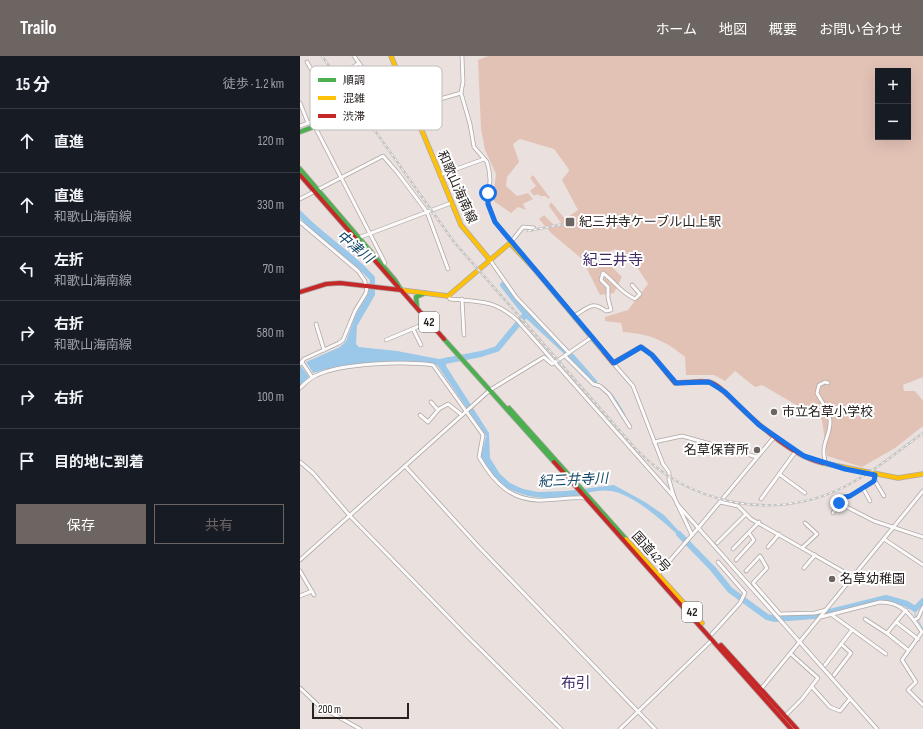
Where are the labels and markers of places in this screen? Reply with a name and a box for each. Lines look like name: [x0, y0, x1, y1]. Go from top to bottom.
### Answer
place label: 紀三井寺ケーブル山上駅: [579, 214, 721, 230]
marker: 紀三井寺ケーブル山上駅: [564, 216, 576, 228]
place label: 市立名草小学校: [782, 404, 873, 420]
marker: 市立名草小学校: [769, 407, 779, 417]
place label: 名草保育所: [684, 442, 749, 458]
marker: 名草保育所: [752, 445, 762, 455]
place label: 名草幼稚園: [840, 571, 905, 587]
marker: 名草幼稚園: [827, 574, 837, 584]

